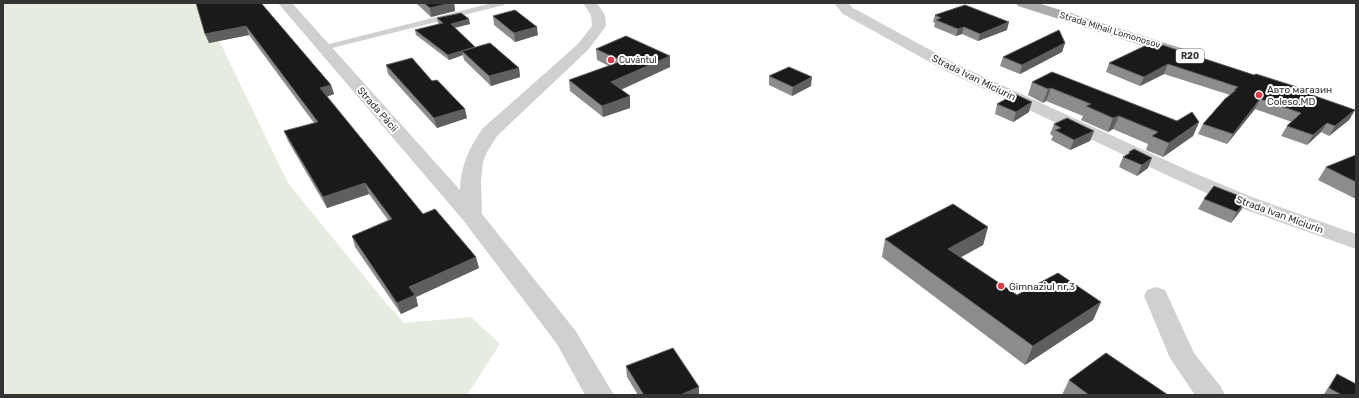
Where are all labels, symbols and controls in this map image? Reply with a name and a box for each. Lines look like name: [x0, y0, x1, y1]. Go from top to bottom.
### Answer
street label: Strada Mihail Lomonosov: [1058, 10, 1162, 50]
road number: R20: [1176, 49, 1204, 63]
street label: Strada Ivan Miciurin: [930, 52, 1018, 103]
marker: Cuvântul: [606, 55, 616, 65]
place label: Cuvântul: [619, 55, 657, 65]
place label: Aвто магазин Coleso.MD: [1267, 84, 1332, 108]
street label: Strada Păcii: [355, 85, 400, 135]
marker: Aвто магазин Coleso.MD: [1254, 90, 1264, 100]
street label: Strada Ivan Miciurin: [1234, 194, 1325, 236]
marker: Gimnaziul nr.3: [996, 281, 1006, 291]
place label: Gimnaziul nr.3: [1009, 281, 1075, 293]

